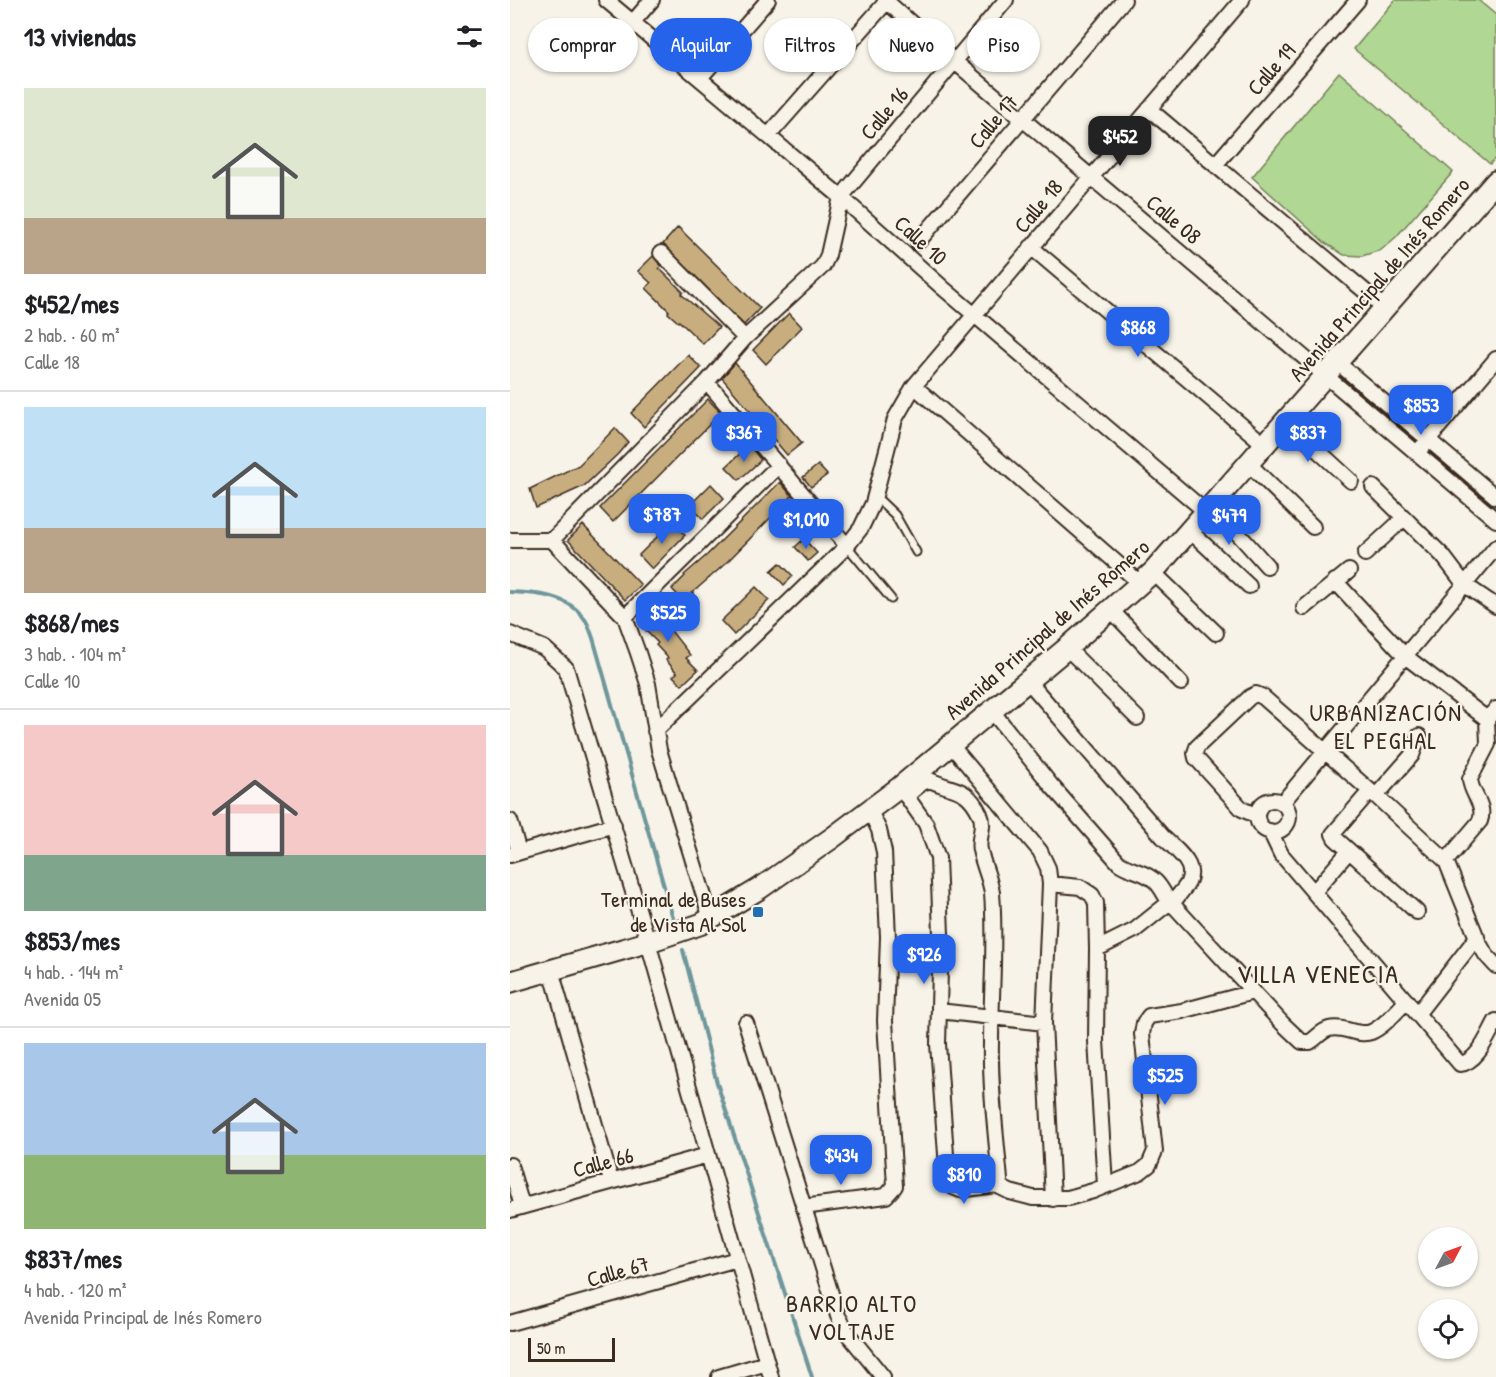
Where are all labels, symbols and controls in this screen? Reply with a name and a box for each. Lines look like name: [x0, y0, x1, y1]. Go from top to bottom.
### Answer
chip: Comprar: [528, 18, 638, 72]
chip: Alquilar: [650, 18, 752, 72]
chip: Filtros: [764, 18, 856, 72]
chip: Nuevo: [868, 18, 955, 72]
chip: Piso: [967, 18, 1040, 72]
text: 13 viviendas: [24, 19, 136, 54]
icon: filters: [453, 20, 486, 53]
street label: Calle 19: [1240, 37, 1302, 101]
street label: Calle 16: [853, 80, 915, 146]
street label: Calle 17: [961, 87, 1025, 155]
pin: $452: [1084, 116, 1156, 167]
text: $452: [1102, 122, 1138, 149]
icon: home: [201, 127, 309, 235]
street label: Avenida Principal de Inés Romero: [1282, 170, 1476, 388]
street label: Calle 18: [1007, 173, 1069, 239]
street label: Calle 08: [1140, 187, 1208, 251]
street label: Calle 10: [888, 208, 954, 272]
text: $452/mes: [24, 286, 119, 321]
pin: $868: [1102, 307, 1174, 358]
text: $868: [1120, 313, 1156, 340]
text: 2 hab. · 60 m²: [24, 321, 120, 348]
text: Calle 18: [24, 348, 80, 375]
pin: $853: [1385, 385, 1457, 436]
text: $853: [1403, 391, 1439, 418]
pin: $367: [708, 412, 780, 463]
pin: $837: [1272, 412, 1344, 463]
text: $367: [726, 418, 762, 445]
text: $837: [1289, 418, 1327, 445]
icon: home: [201, 446, 309, 554]
pin: $787: [626, 494, 698, 545]
pin: $479: [1193, 495, 1265, 546]
pin: $1,010: [757, 499, 855, 550]
text: $787: [643, 500, 681, 527]
text: $479: [1212, 501, 1246, 528]
text: $1,010: [783, 505, 829, 532]
street label: Avenida Principal de Inés Romero: [938, 532, 1156, 726]
pin: $525: [632, 592, 704, 643]
text: $525: [650, 598, 686, 625]
text: $868/mes: [24, 605, 119, 640]
text: 3 hab. · 104 m²: [24, 640, 126, 667]
text: Calle 10: [24, 667, 80, 694]
district label: URBANIZACIÓN EL PEGHAL: [1309, 696, 1463, 756]
icon: home: [201, 764, 309, 872]
place label: Terminal de Buses de Vista Al Sol: [601, 884, 746, 939]
marker: Terminal de Buses de Vista Al Sol: [751, 905, 765, 919]
text: $853/mes: [24, 923, 120, 958]
pin: $926: [888, 934, 960, 985]
text: $926: [907, 940, 941, 967]
district label: VILLA VENECIA: [1237, 956, 1399, 991]
text: 4 hab. · 144 m²: [24, 958, 123, 985]
text: Avenida 05: [24, 985, 101, 1012]
pin: $525: [1129, 1055, 1201, 1106]
text: $525: [1147, 1061, 1183, 1088]
icon: home: [201, 1082, 309, 1190]
pin: $434: [805, 1135, 877, 1186]
street label: Calle 66: [569, 1139, 637, 1184]
text: $434: [824, 1141, 858, 1168]
pin: $810: [928, 1154, 1000, 1205]
text: $810: [946, 1160, 982, 1187]
north arrow: [1418, 1227, 1478, 1287]
map controls: [1418, 1227, 1478, 1359]
text: $837/mes: [24, 1241, 122, 1276]
street label: Calle 67: [583, 1248, 653, 1294]
text: 4 hab. · 120 m²: [24, 1276, 126, 1303]
district label: BARRIO ALTO VOLTAJE: [786, 1287, 918, 1347]
button: locate: [1418, 1299, 1478, 1359]
text: Avenida Principal de Inés Romero: [24, 1303, 262, 1330]
scale bar: [528, 1335, 615, 1362]
text: 50 m: [537, 1337, 566, 1359]

